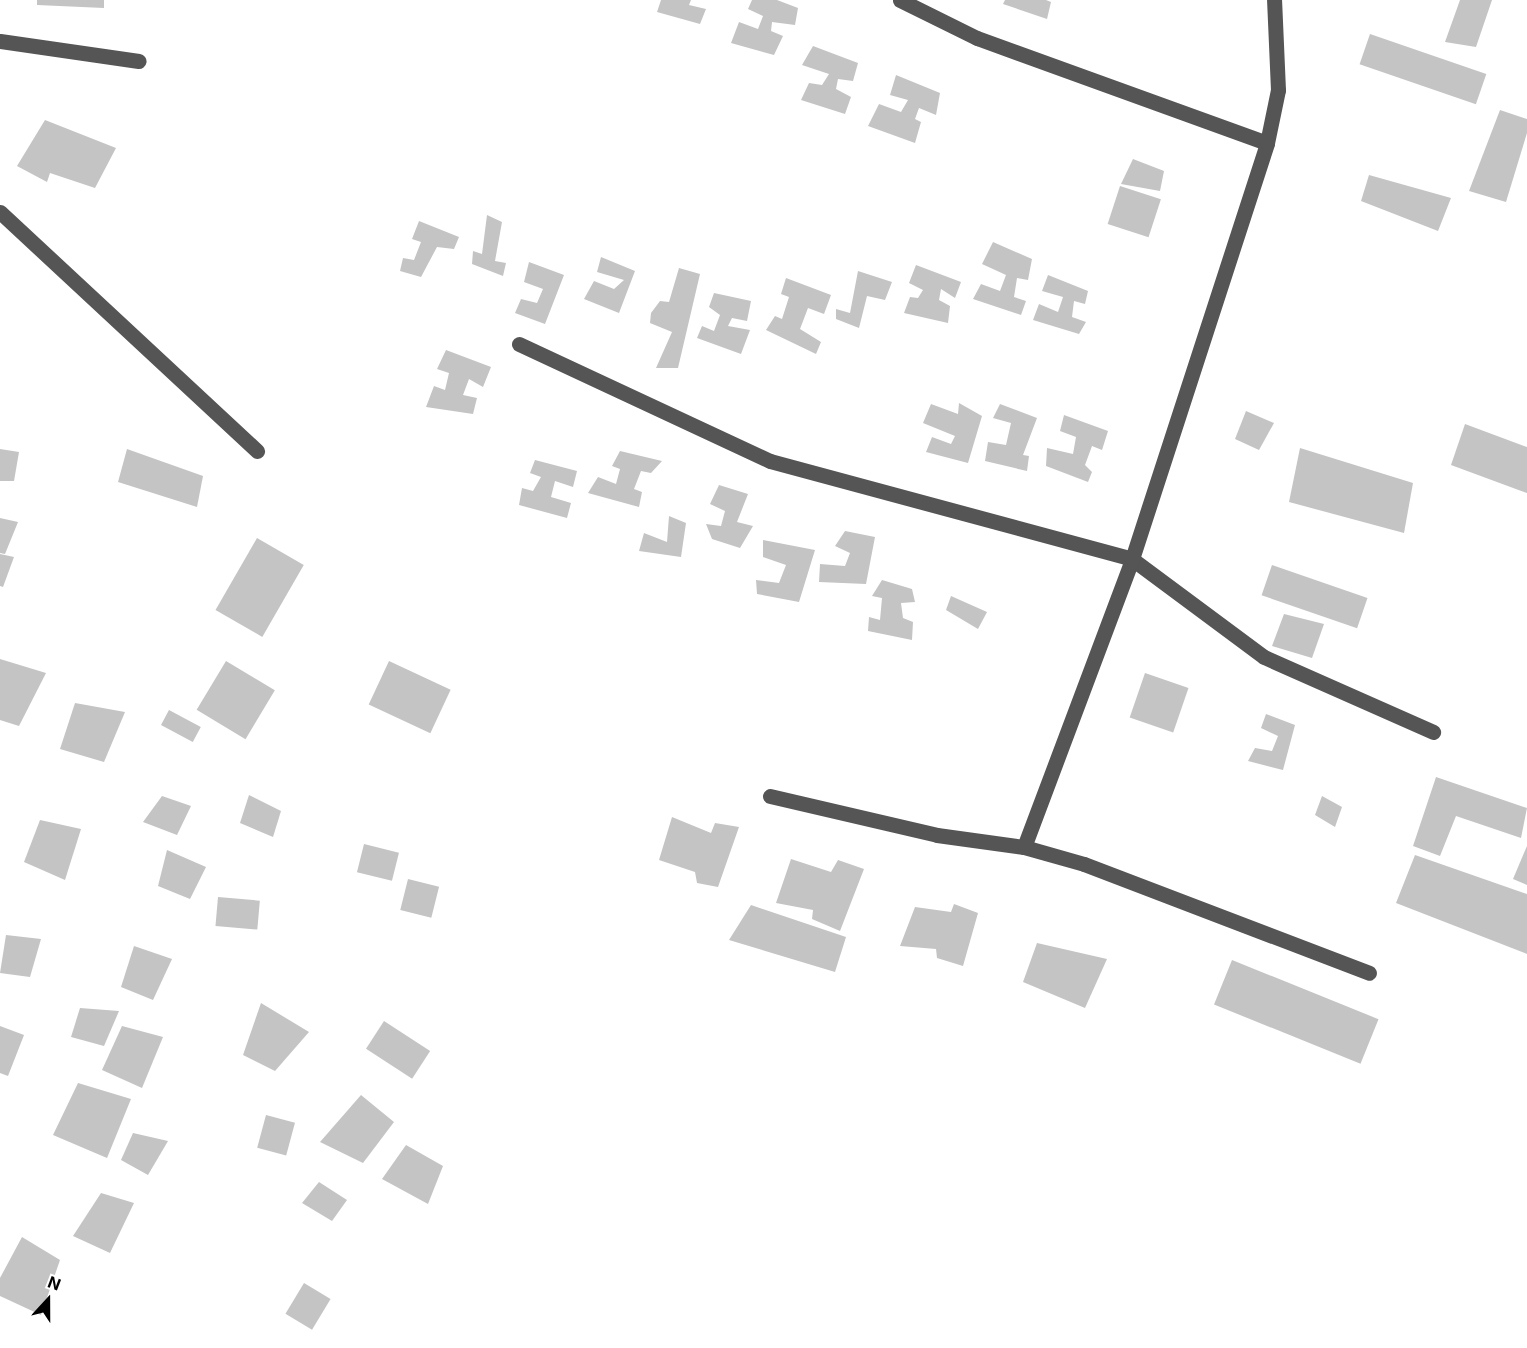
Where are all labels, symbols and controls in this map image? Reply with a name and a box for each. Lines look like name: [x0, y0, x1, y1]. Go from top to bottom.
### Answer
north arrow: [18, 1270, 78, 1330]
text: N: [45, 1272, 64, 1295]

